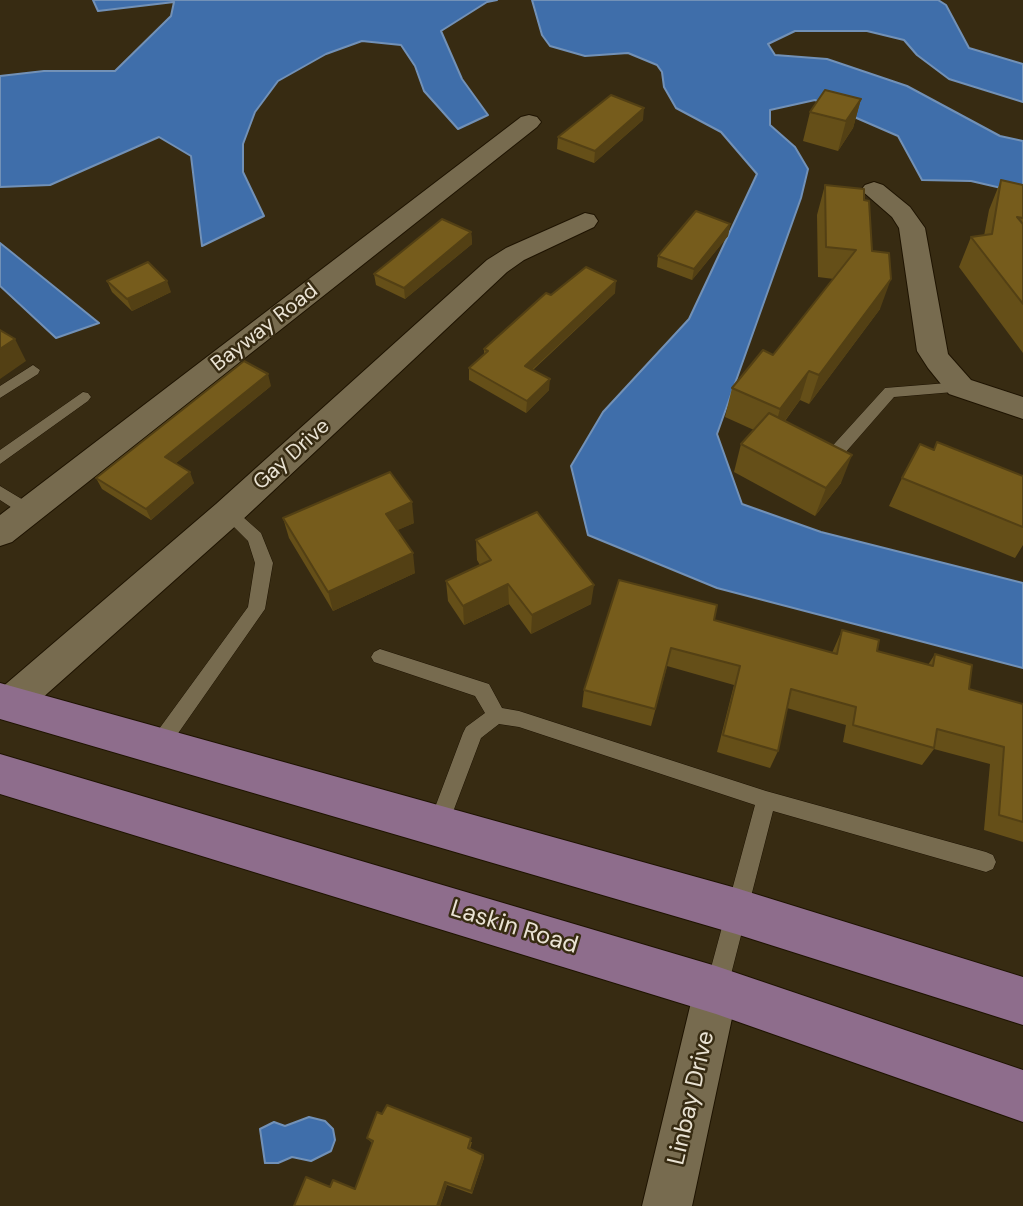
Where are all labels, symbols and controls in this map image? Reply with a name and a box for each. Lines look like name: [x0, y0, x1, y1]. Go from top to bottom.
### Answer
street label: Bayway Road: [207, 279, 323, 377]
street label: Gay Drive: [249, 414, 335, 496]
street label: Laskin Road: [447, 895, 581, 961]
street label: Linbay Drive: [663, 1028, 721, 1168]

